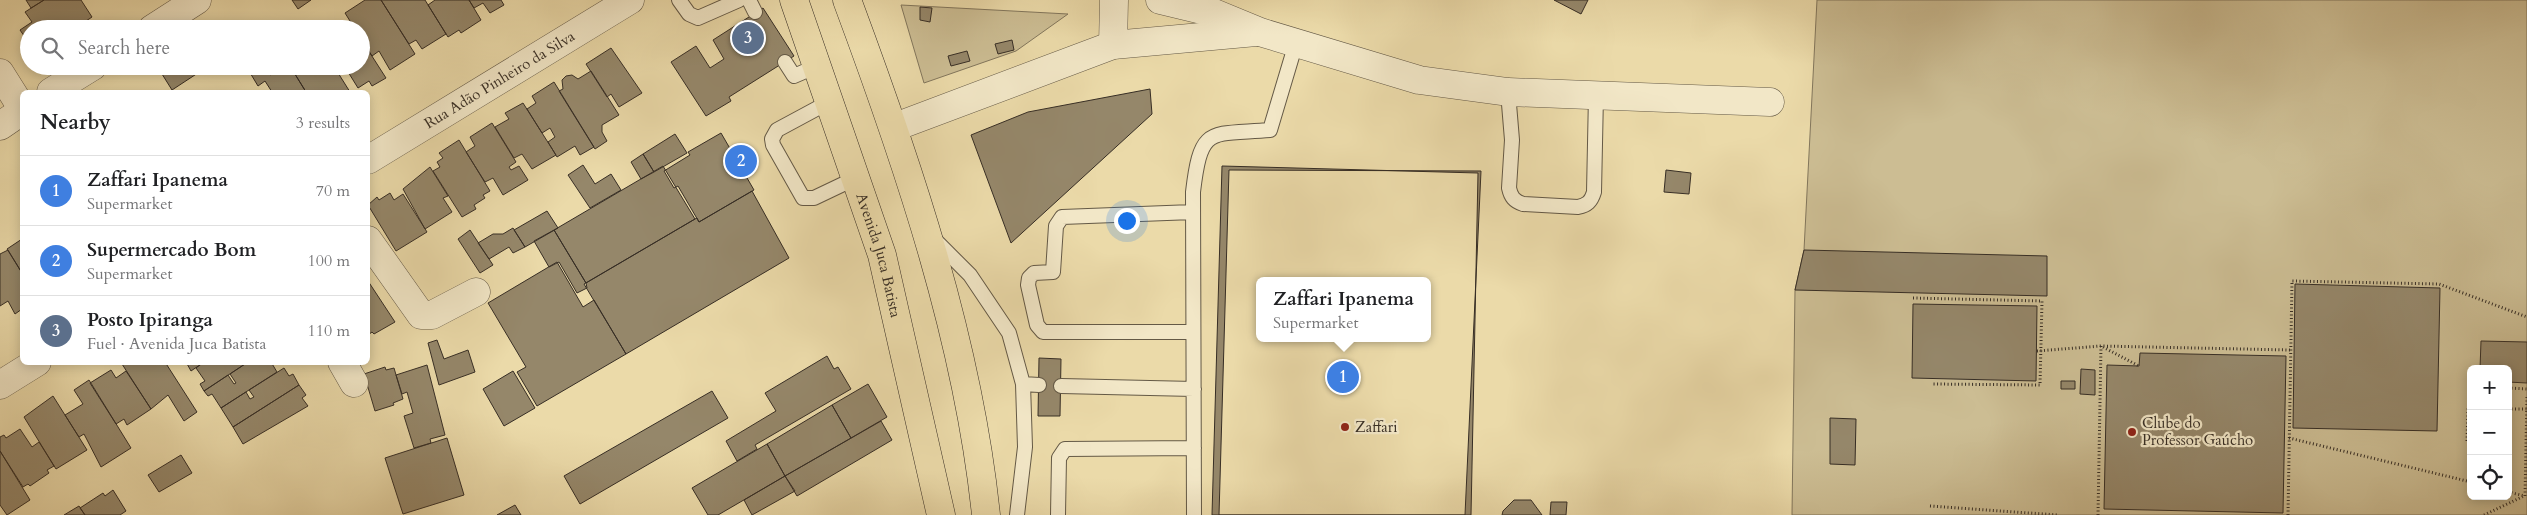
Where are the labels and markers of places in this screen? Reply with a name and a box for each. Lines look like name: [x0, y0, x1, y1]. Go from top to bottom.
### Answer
pin: 3: [732, 19, 764, 57]
pin: 2: [725, 142, 757, 180]
pin: 1: [1327, 358, 1359, 396]
place label: Clube do Professor Gaúcho: [2142, 413, 2253, 450]
place label: Zaffari: [1355, 417, 1397, 437]
marker: Zaffari: [1339, 421, 1351, 433]
marker: Clube do Professor Gaúcho: [2126, 426, 2138, 438]

